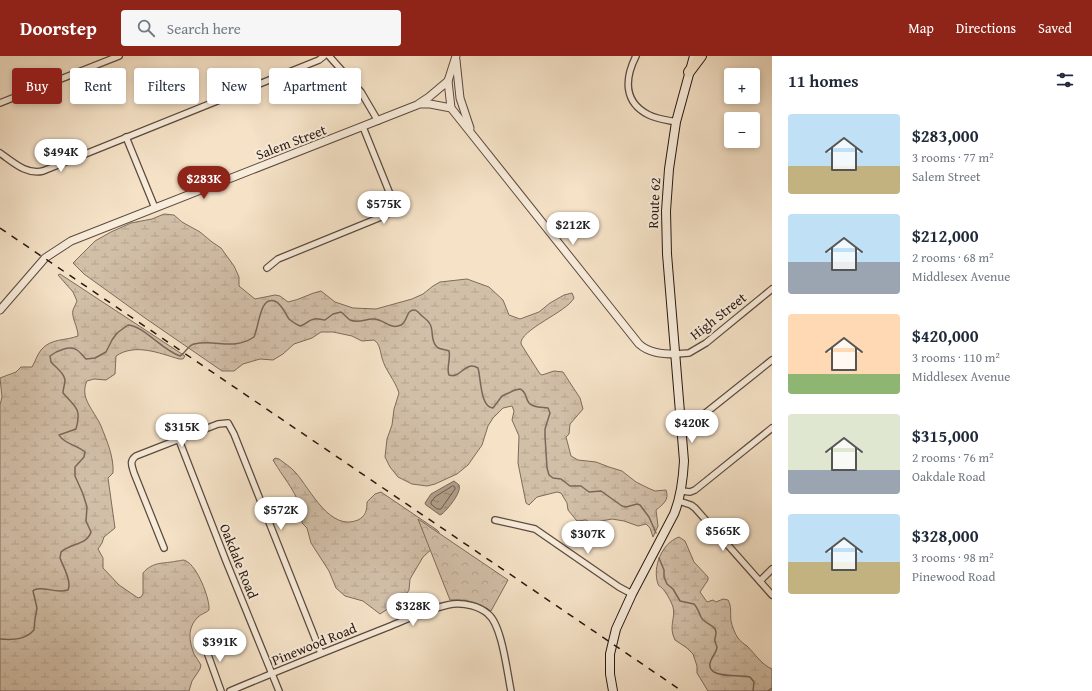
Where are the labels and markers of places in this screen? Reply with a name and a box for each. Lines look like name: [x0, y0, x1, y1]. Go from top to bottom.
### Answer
pin: $494K: [33, 139, 89, 173]
pin: $283K: [176, 166, 232, 200]
pin: $575K: [356, 191, 412, 225]
pin: $212K: [545, 212, 601, 246]
pin: $420K: [664, 410, 720, 444]
pin: $315K: [154, 414, 210, 448]
pin: $572K: [253, 497, 309, 531]
pin: $565K: [695, 518, 751, 552]
pin: $307K: [560, 521, 616, 555]
pin: $328K: [385, 593, 441, 627]
pin: $391K: [192, 629, 248, 663]

